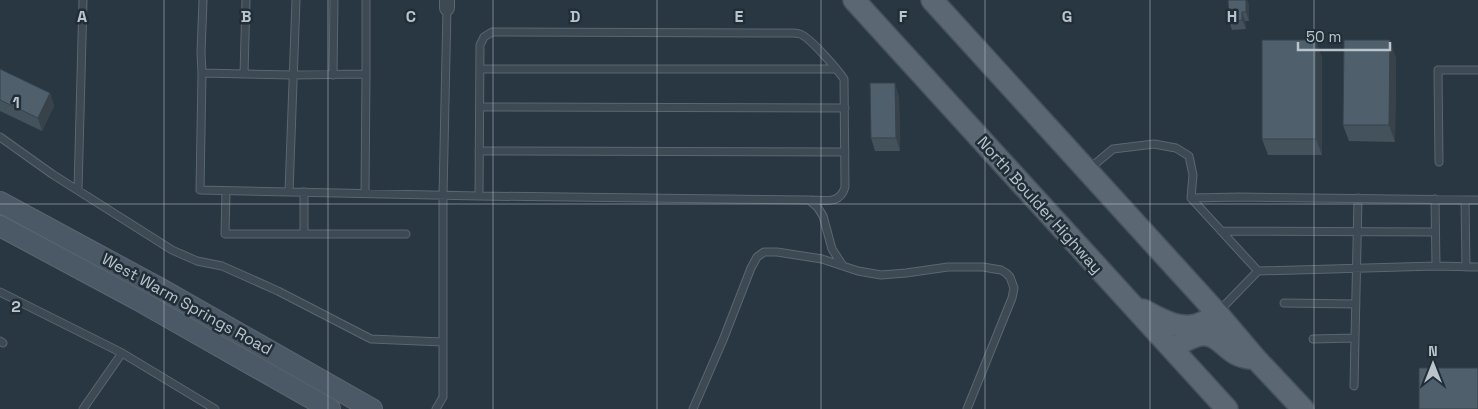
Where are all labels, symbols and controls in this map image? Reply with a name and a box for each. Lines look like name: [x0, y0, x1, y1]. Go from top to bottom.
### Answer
text: A: [77, 6, 87, 27]
text: B: [241, 6, 251, 27]
text: C: [406, 6, 416, 27]
text: D: [570, 6, 580, 27]
text: E: [735, 6, 744, 27]
text: F: [899, 6, 908, 27]
text: G: [1062, 6, 1072, 27]
text: H: [1227, 6, 1237, 27]
scale bar: [1298, 20, 1390, 52]
text: 50 m: [1306, 27, 1341, 46]
text: 1: [12, 92, 20, 113]
street label: North Boulder Highway: [973, 132, 1107, 278]
street label: West Warm Springs Road: [98, 248, 276, 360]
text: 2: [11, 296, 21, 317]
north arrow: [1408, 339, 1458, 389]
text: N: [1428, 342, 1438, 360]

